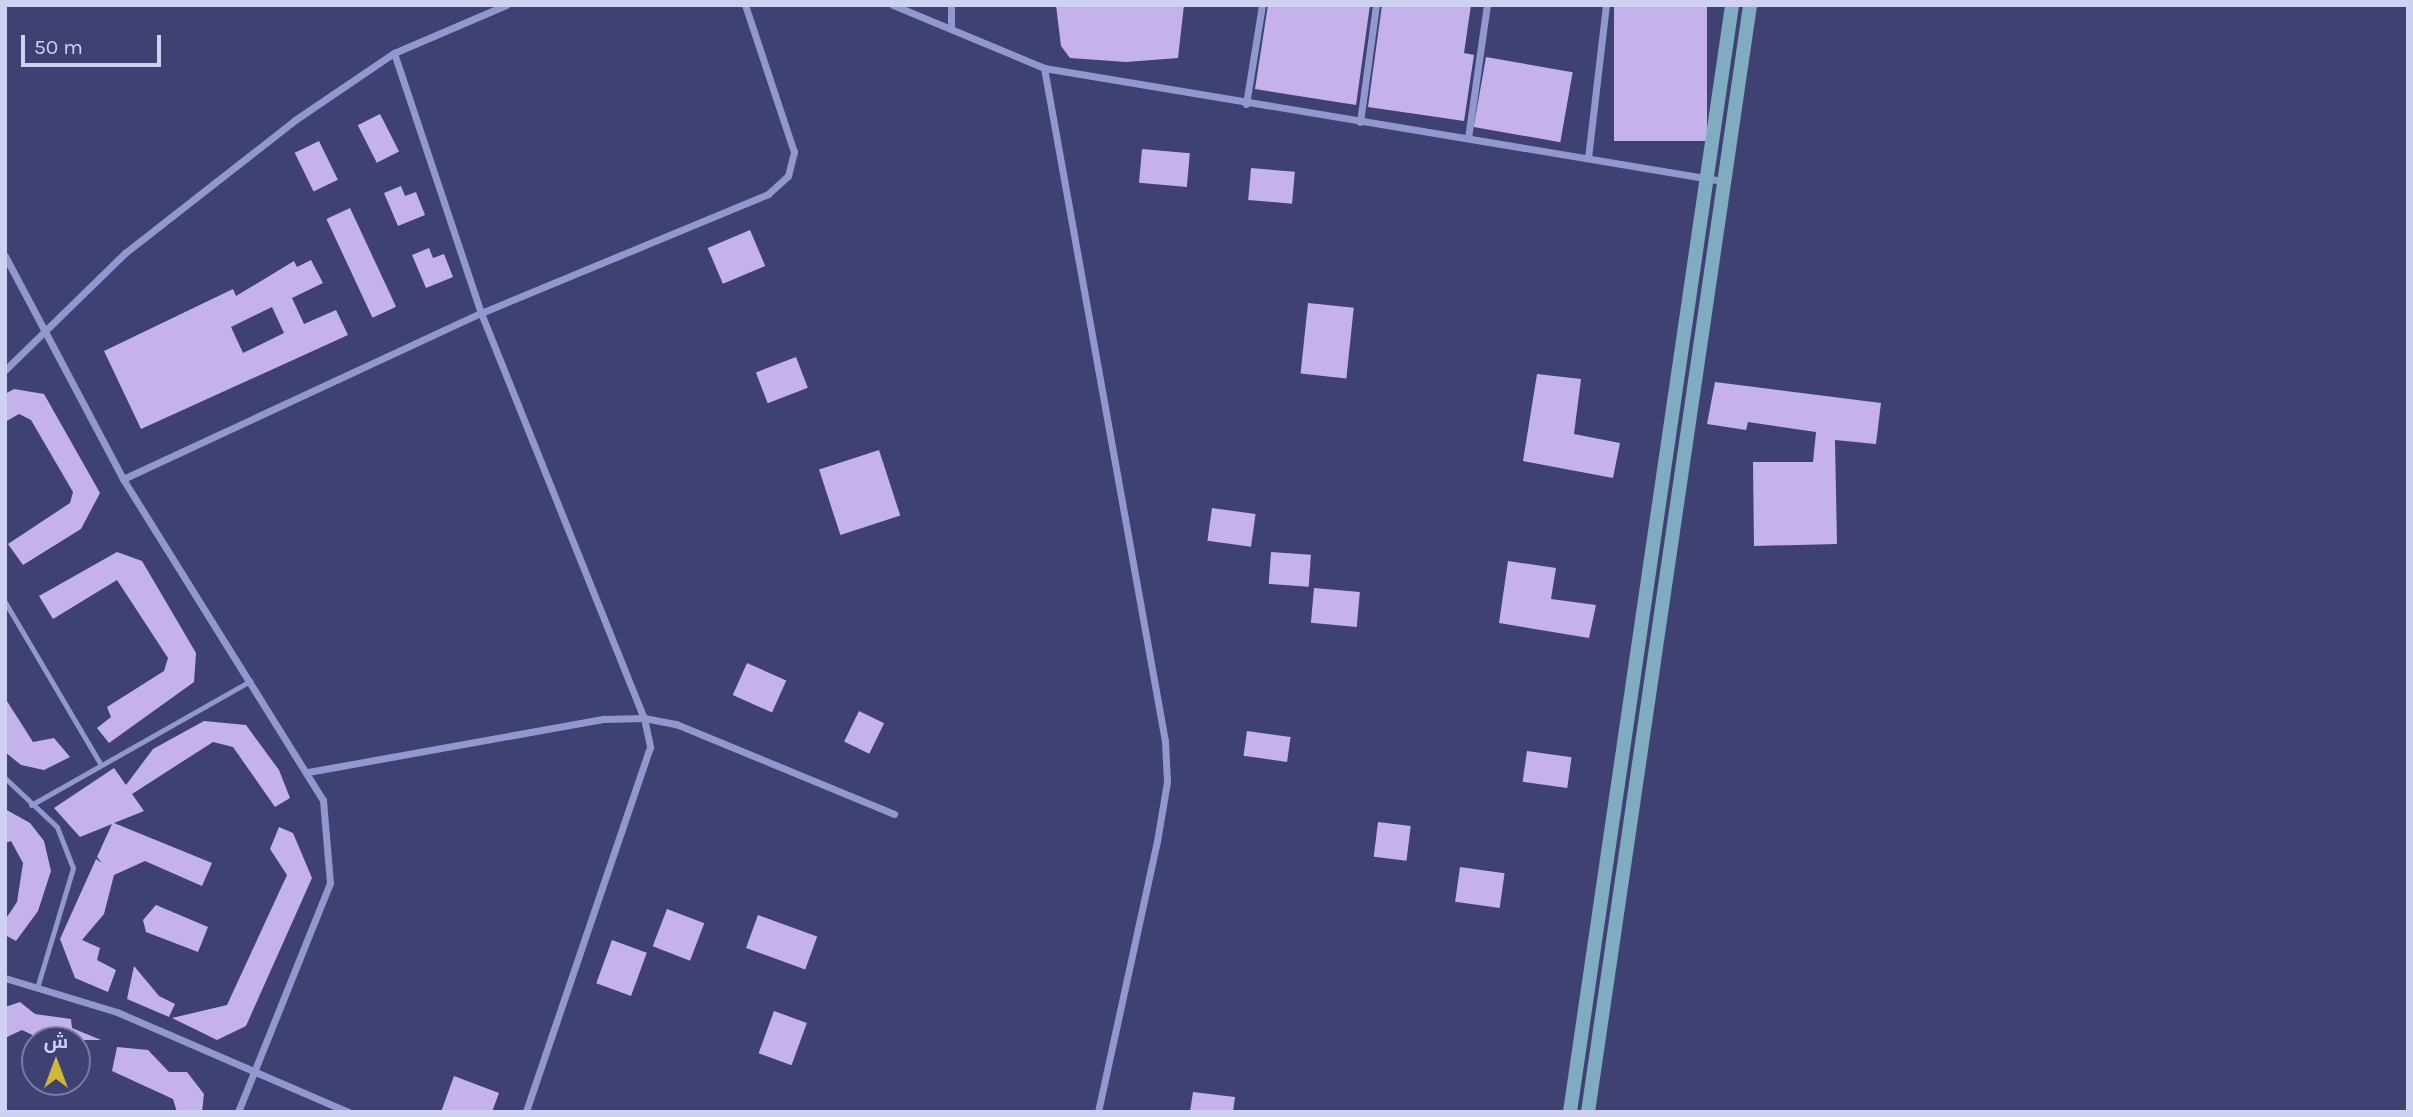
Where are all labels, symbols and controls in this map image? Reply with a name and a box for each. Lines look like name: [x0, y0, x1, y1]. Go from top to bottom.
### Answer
scale bar: [24, 21, 164, 65]
text: 50 m: [34, 35, 83, 59]
north arrow: [21, 1026, 91, 1096]
text: ش: [44, 1031, 68, 1053]

